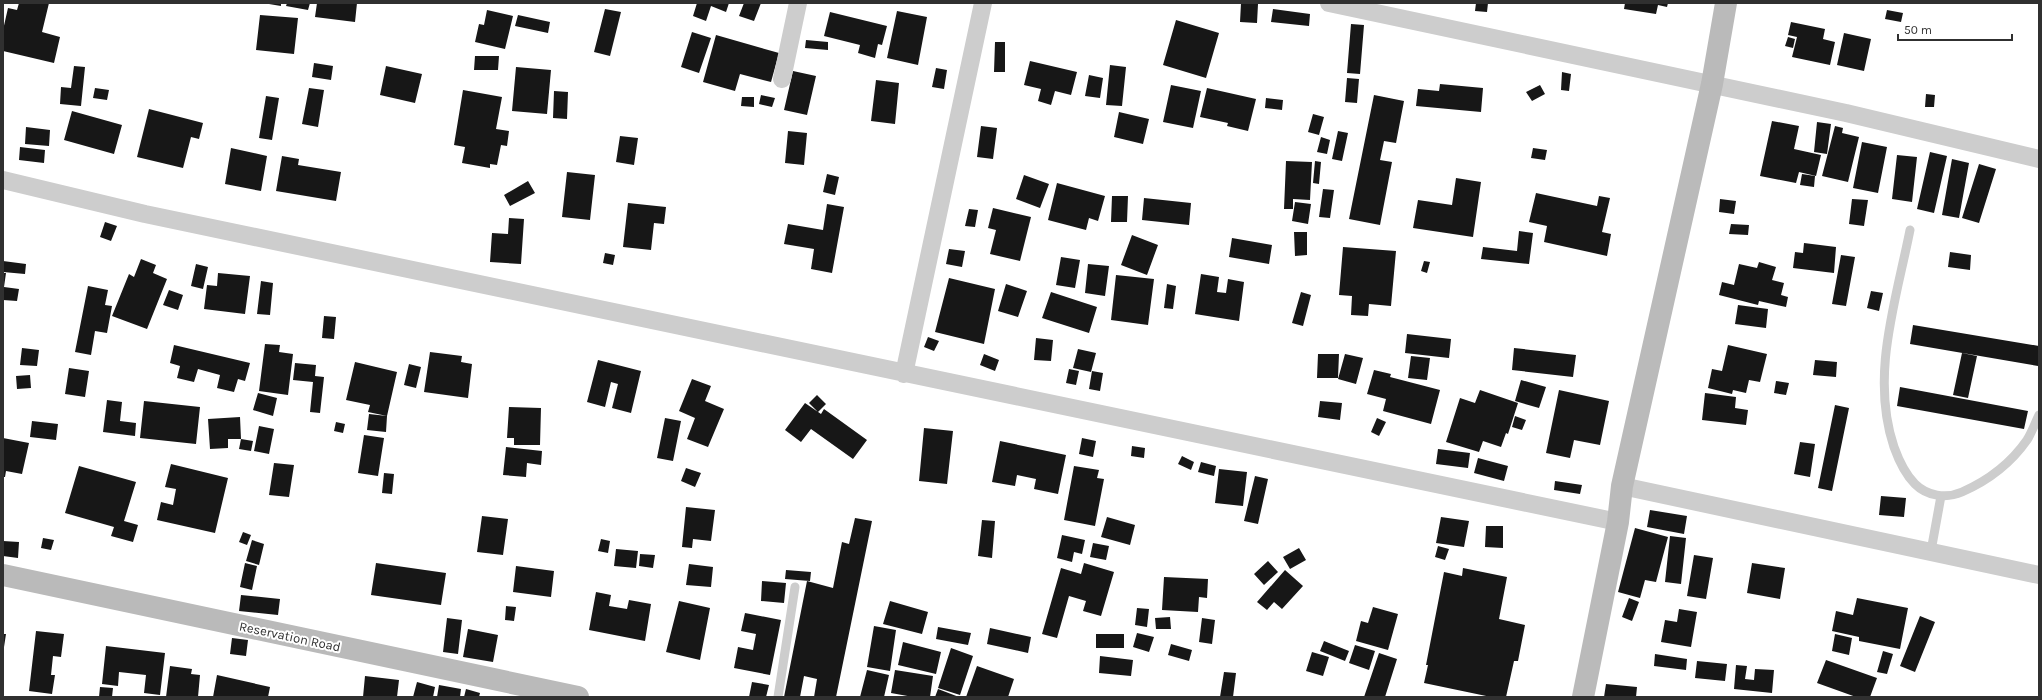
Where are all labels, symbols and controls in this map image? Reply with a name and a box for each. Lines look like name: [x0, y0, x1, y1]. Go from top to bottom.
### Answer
scale bar: [1898, 16, 2012, 42]
text: 50 m: [1904, 23, 1932, 37]
street label: Reservation Road: [238, 618, 342, 655]

